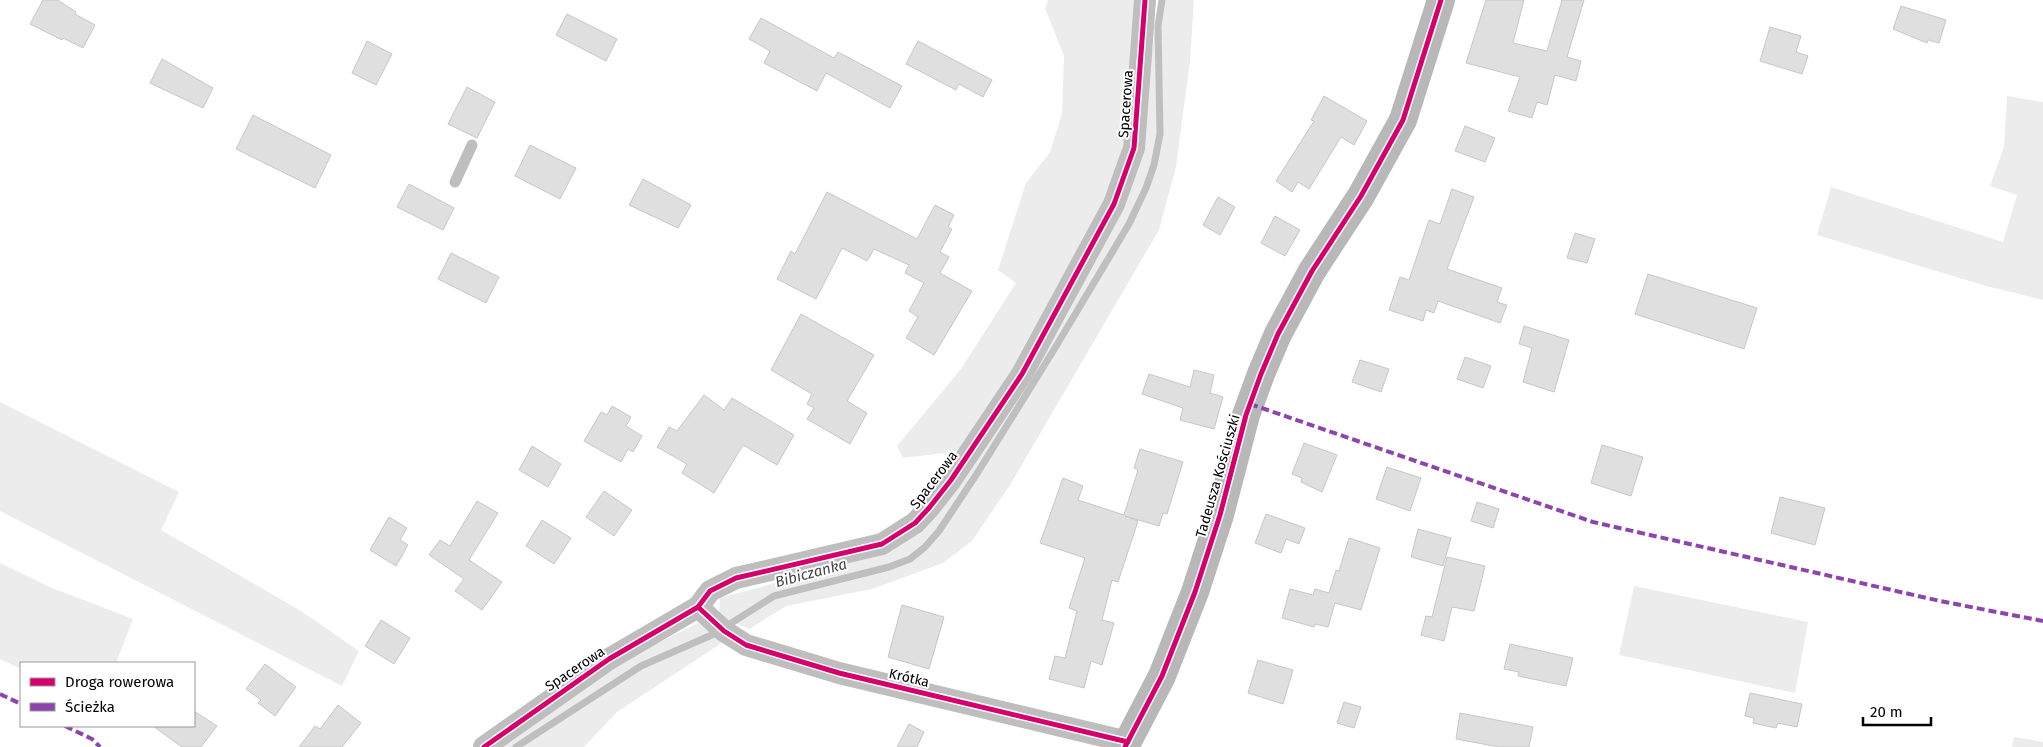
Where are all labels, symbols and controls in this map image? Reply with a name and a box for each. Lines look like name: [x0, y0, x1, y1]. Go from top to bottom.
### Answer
street label: Spacerowa: [1115, 69, 1137, 139]
street label: Tadeusza Kościuszki: [1192, 412, 1244, 540]
street label: Spacerowa: [907, 448, 961, 512]
water label: Bibiczanka: [773, 555, 849, 591]
street label: Spacerowa: [542, 643, 608, 695]
legend: [20, 662, 195, 727]
street label: Krótka: [887, 665, 931, 691]
text: Droga rowerowa: [65, 673, 174, 691]
scale bar: [1863, 694, 1930, 726]
text: Ścieżka: [65, 698, 115, 716]
text: 20 m: [1870, 703, 1903, 721]

